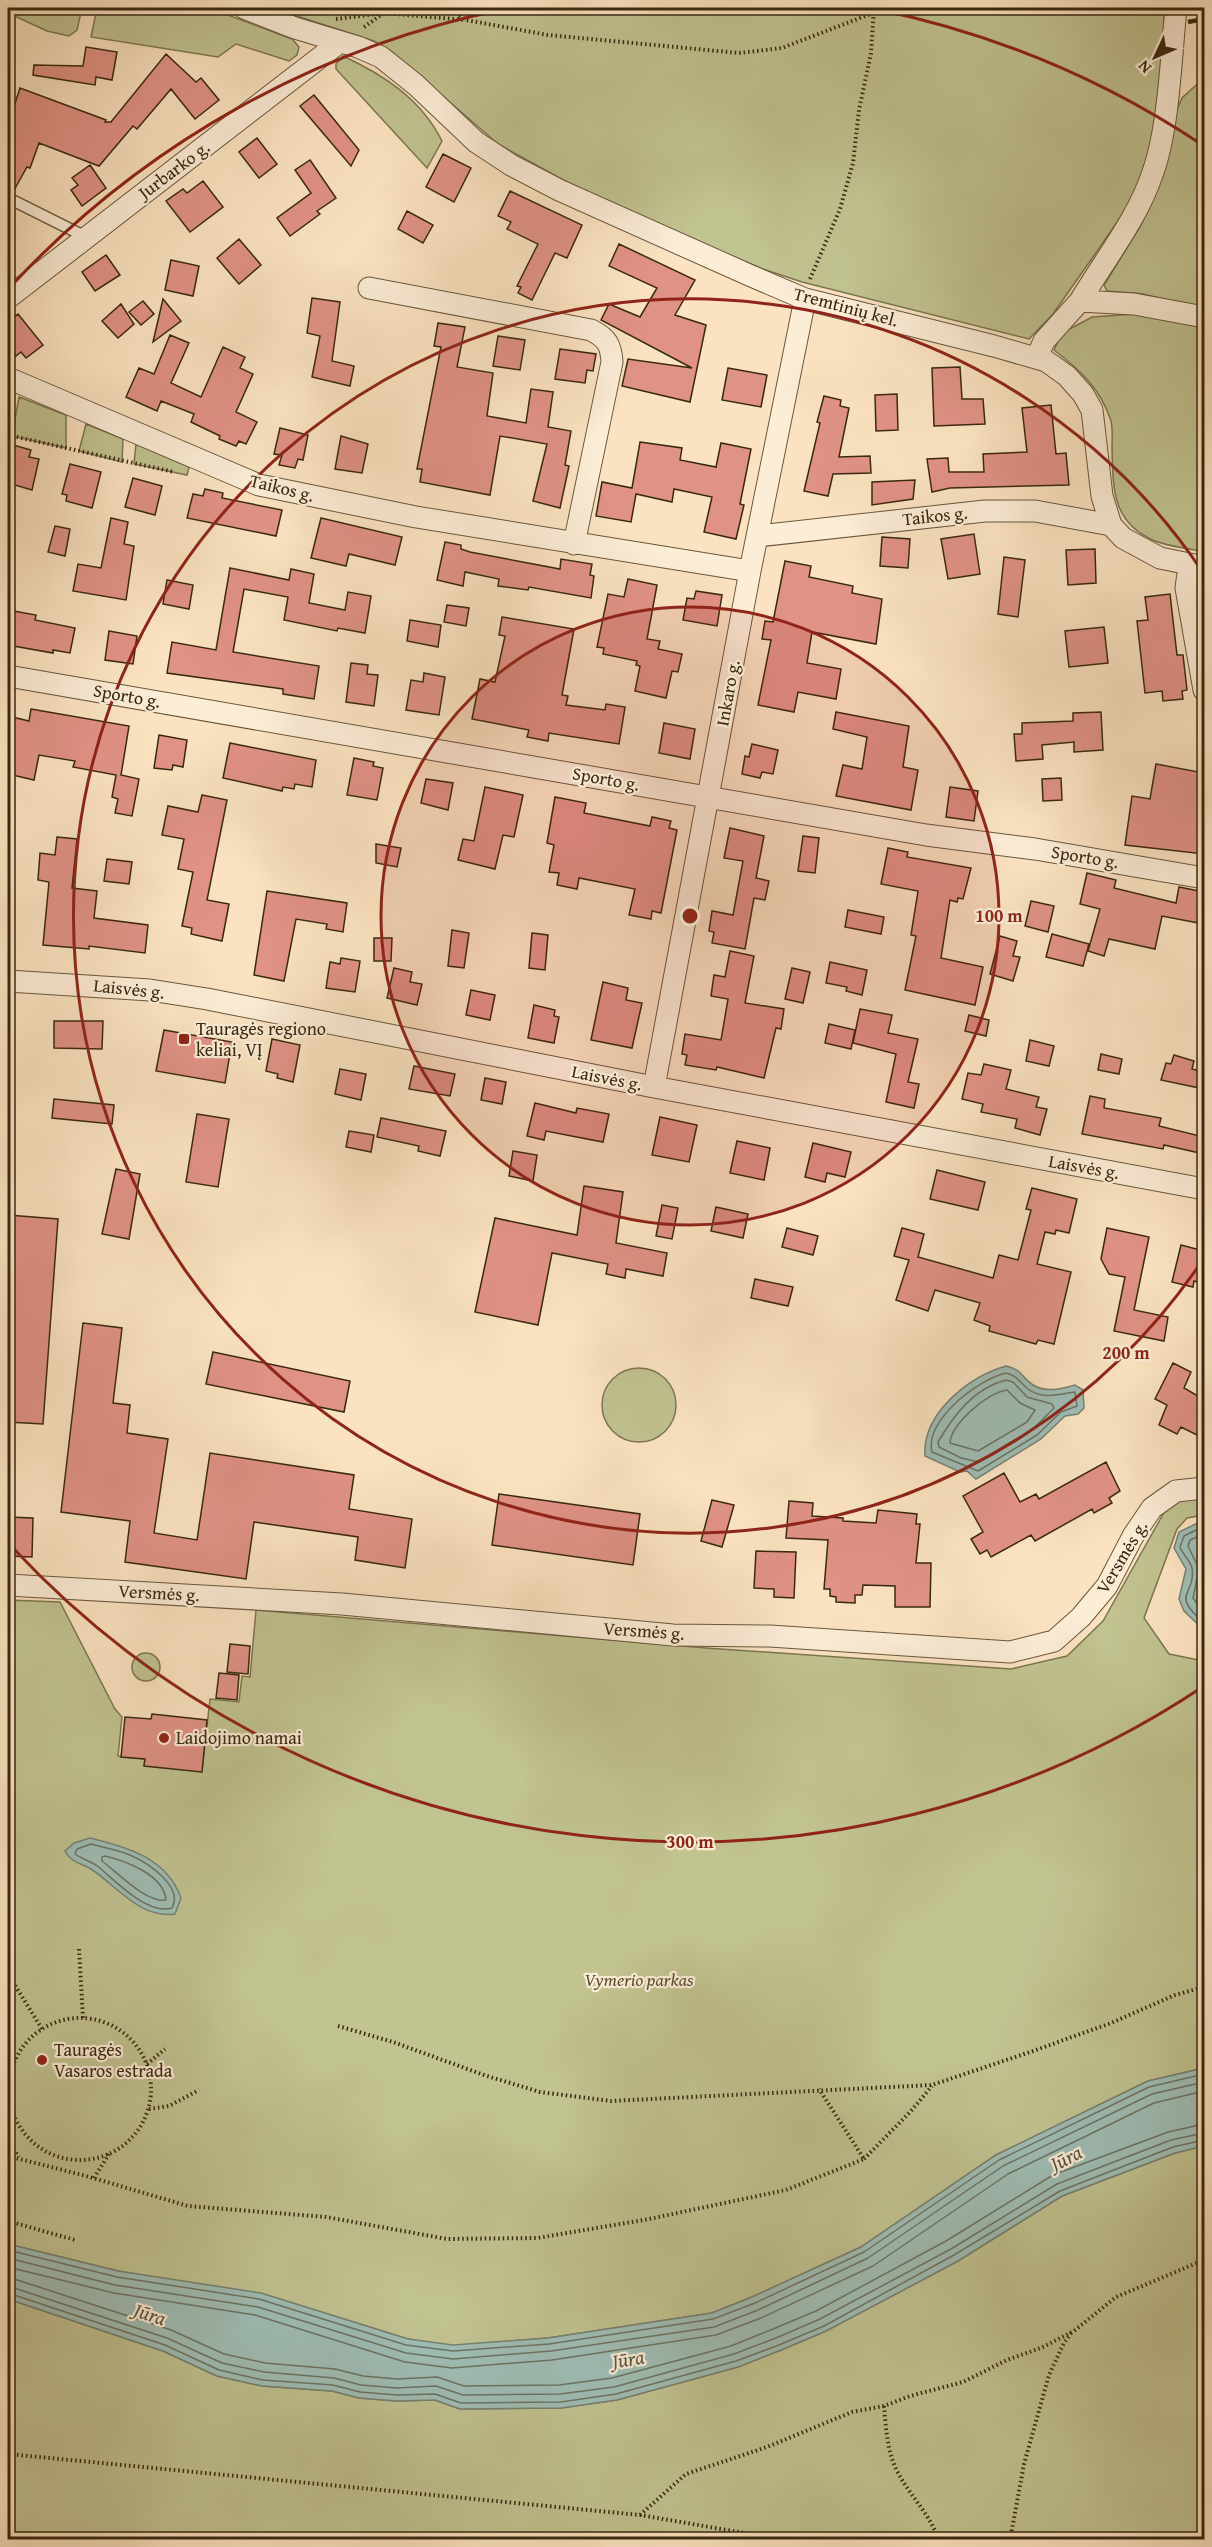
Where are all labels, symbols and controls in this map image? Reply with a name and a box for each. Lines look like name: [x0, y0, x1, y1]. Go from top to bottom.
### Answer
north arrow: [1125, 27, 1185, 87]
text: N: [1132, 55, 1157, 80]
street label: Jurbarko g.: [131, 134, 215, 207]
street label: Tremtinių kel.: [791, 280, 901, 333]
street label: Taikos g.: [247, 467, 317, 509]
street label: Taikos g.: [901, 499, 969, 532]
street label: Inkaro g.: [708, 658, 747, 728]
street label: Sporto g.: [91, 676, 163, 715]
street label: Sporto g.: [570, 759, 642, 798]
street label: Sporto g.: [1049, 838, 1121, 875]
text: 100 m: [975, 902, 1023, 929]
centre of rings: [680, 906, 700, 926]
street label: Laisvės g.: [92, 971, 166, 1006]
place label: Tauragės regiono keliai, VĮ: [196, 1015, 326, 1063]
marker: Tauragės regiono keliai, VĮ: [177, 1032, 191, 1046]
street label: Laisvės g.: [570, 1057, 645, 1098]
street label: Laisvės g.: [1047, 1147, 1122, 1186]
text: 200 m: [1102, 1339, 1150, 1366]
street label: Versmės g.: [1089, 1515, 1154, 1599]
street label: Versmės g.: [118, 1577, 200, 1608]
street label: Versmės g.: [603, 1614, 686, 1647]
place label: Laidojimo namai: [176, 1724, 302, 1751]
marker: Laidojimo namai: [157, 1731, 171, 1745]
text: 300 m: [666, 1828, 714, 1855]
park label: Vymerio parkas: [585, 1966, 694, 1993]
place label: Tauragės Vasaros estrada: [54, 2036, 173, 2084]
marker: Tauragės Vasaros estrada: [35, 2053, 49, 2067]
water label: Jūra: [1042, 2137, 1087, 2179]
water label: Jūra: [128, 2294, 171, 2333]
water label: Jūra: [607, 2342, 647, 2376]

